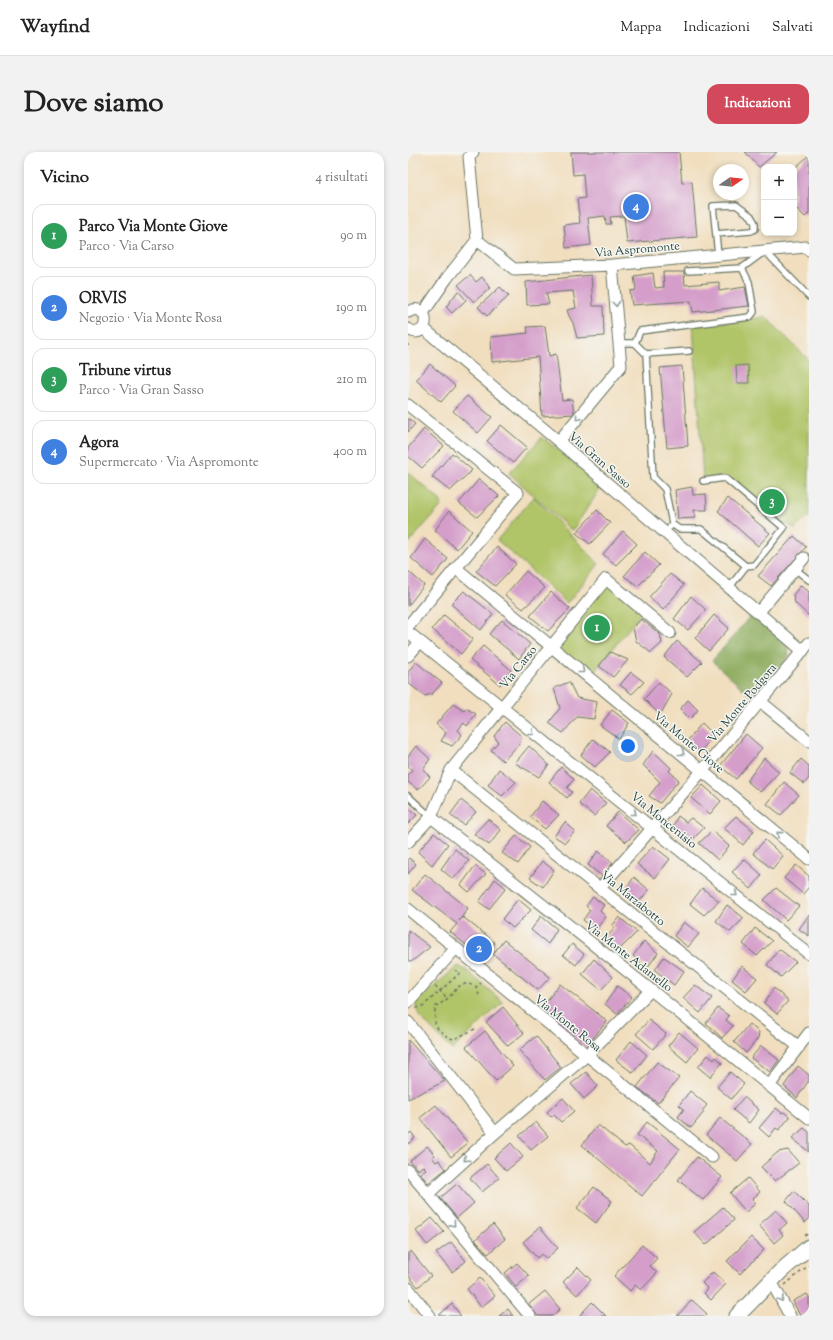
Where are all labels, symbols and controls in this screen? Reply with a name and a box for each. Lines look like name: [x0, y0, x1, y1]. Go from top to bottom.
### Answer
text: Wayfind: [20, 14, 90, 41]
text: Mappa: [621, 18, 662, 38]
text: Indicazioni: [684, 18, 750, 38]
text: Salvati: [772, 18, 813, 38]
text: Dove siamo: [24, 84, 164, 124]
button: Indicazioni: [707, 84, 809, 124]
north arrow: [713, 164, 749, 200]
map controls: [761, 164, 797, 236]
button: +: [761, 164, 797, 200]
text: Vicino: [40, 166, 89, 190]
text: 4 risultati: [316, 169, 368, 187]
pin: 4: [623, 192, 649, 222]
button: −: [761, 200, 797, 236]
text: Parco Via Monte Giove: [79, 217, 228, 238]
text: 1: [52, 227, 56, 245]
text: 90 m: [340, 227, 367, 245]
street label: Via Aspromonte: [594, 237, 681, 263]
text: Parco · Via Carso: [79, 238, 174, 256]
text: ORVIS: [79, 289, 127, 310]
text: 2: [51, 299, 57, 317]
text: 190 m: [336, 299, 367, 317]
one-way arrow: [611, 301, 620, 307]
text: Negozio · Via Monte Rosa: [79, 310, 222, 328]
text: Tribune virtus: [79, 361, 171, 382]
text: 3: [51, 371, 57, 389]
text: 210 m: [336, 371, 367, 389]
text: Parco · Via Gran Sasso: [79, 382, 204, 400]
one-way arrow: [576, 413, 583, 421]
street label: Via Gran Sasso: [564, 428, 635, 494]
text: Agora: [79, 433, 119, 454]
text: 4: [51, 443, 57, 461]
text: 400 m: [333, 443, 367, 461]
text: Supermercato · Via Aspromonte: [79, 454, 259, 472]
pin: 3: [759, 487, 785, 517]
pin: 1: [584, 613, 610, 643]
street label: Via Carso: [496, 642, 542, 693]
street label: Via Monte Podgora: [704, 660, 782, 747]
one-way arrow: [577, 666, 584, 673]
street label: Via Monte Giove: [649, 708, 728, 778]
one-way arrow: [527, 728, 534, 735]
your location: [618, 736, 638, 756]
one-way arrow: [678, 749, 685, 756]
street label: Via Moncenisio: [626, 788, 701, 854]
one-way arrow: [629, 808, 636, 815]
one-way arrow: [776, 831, 784, 838]
street label: Via Marzabotto: [596, 867, 669, 931]
one-way arrow: [731, 890, 738, 897]
street label: Via Monte Adamello: [581, 917, 676, 997]
pin: 2: [466, 934, 492, 964]
street label: Via Monte Rosa: [530, 991, 605, 1057]
one-way arrow: [464, 1155, 471, 1162]
one-way arrow: [449, 1219, 456, 1226]
one-way arrow: [776, 1295, 783, 1302]

